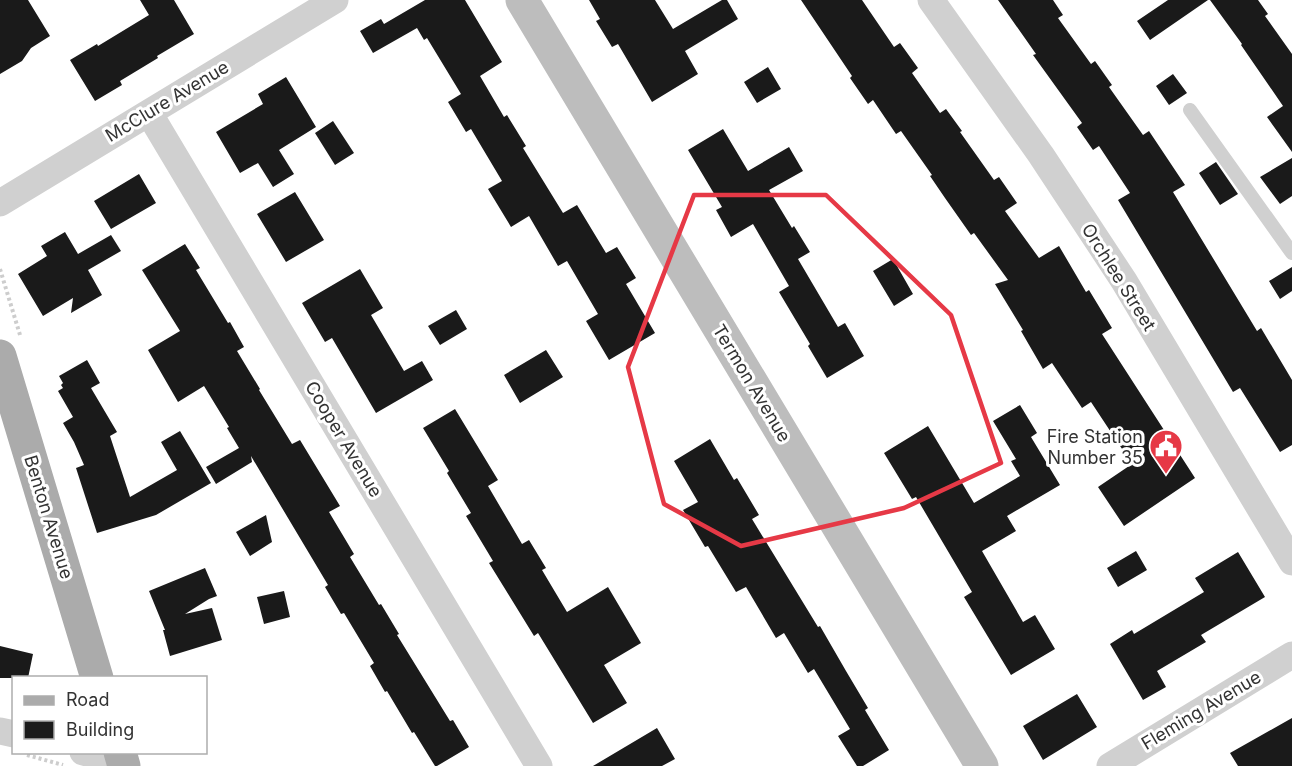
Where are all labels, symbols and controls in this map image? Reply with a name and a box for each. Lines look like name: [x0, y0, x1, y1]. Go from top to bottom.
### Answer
street label: McClure Avenue: [102, 56, 232, 146]
street label: Orchlee Street: [1078, 220, 1160, 335]
street label: Termon Avenue: [709, 320, 795, 446]
street label: Cooper Avenue: [301, 377, 387, 501]
place label: Fire Station Number 35: [1047, 426, 1143, 468]
public building icon: Fire Station Number 35: [1148, 428, 1184, 475]
street label: Benton Avenue: [20, 453, 78, 581]
street label: Fleming Avenue: [1137, 666, 1265, 754]
legend: [12, 676, 207, 754]
text: Road: [66, 689, 109, 710]
text: Building: [66, 719, 134, 740]

